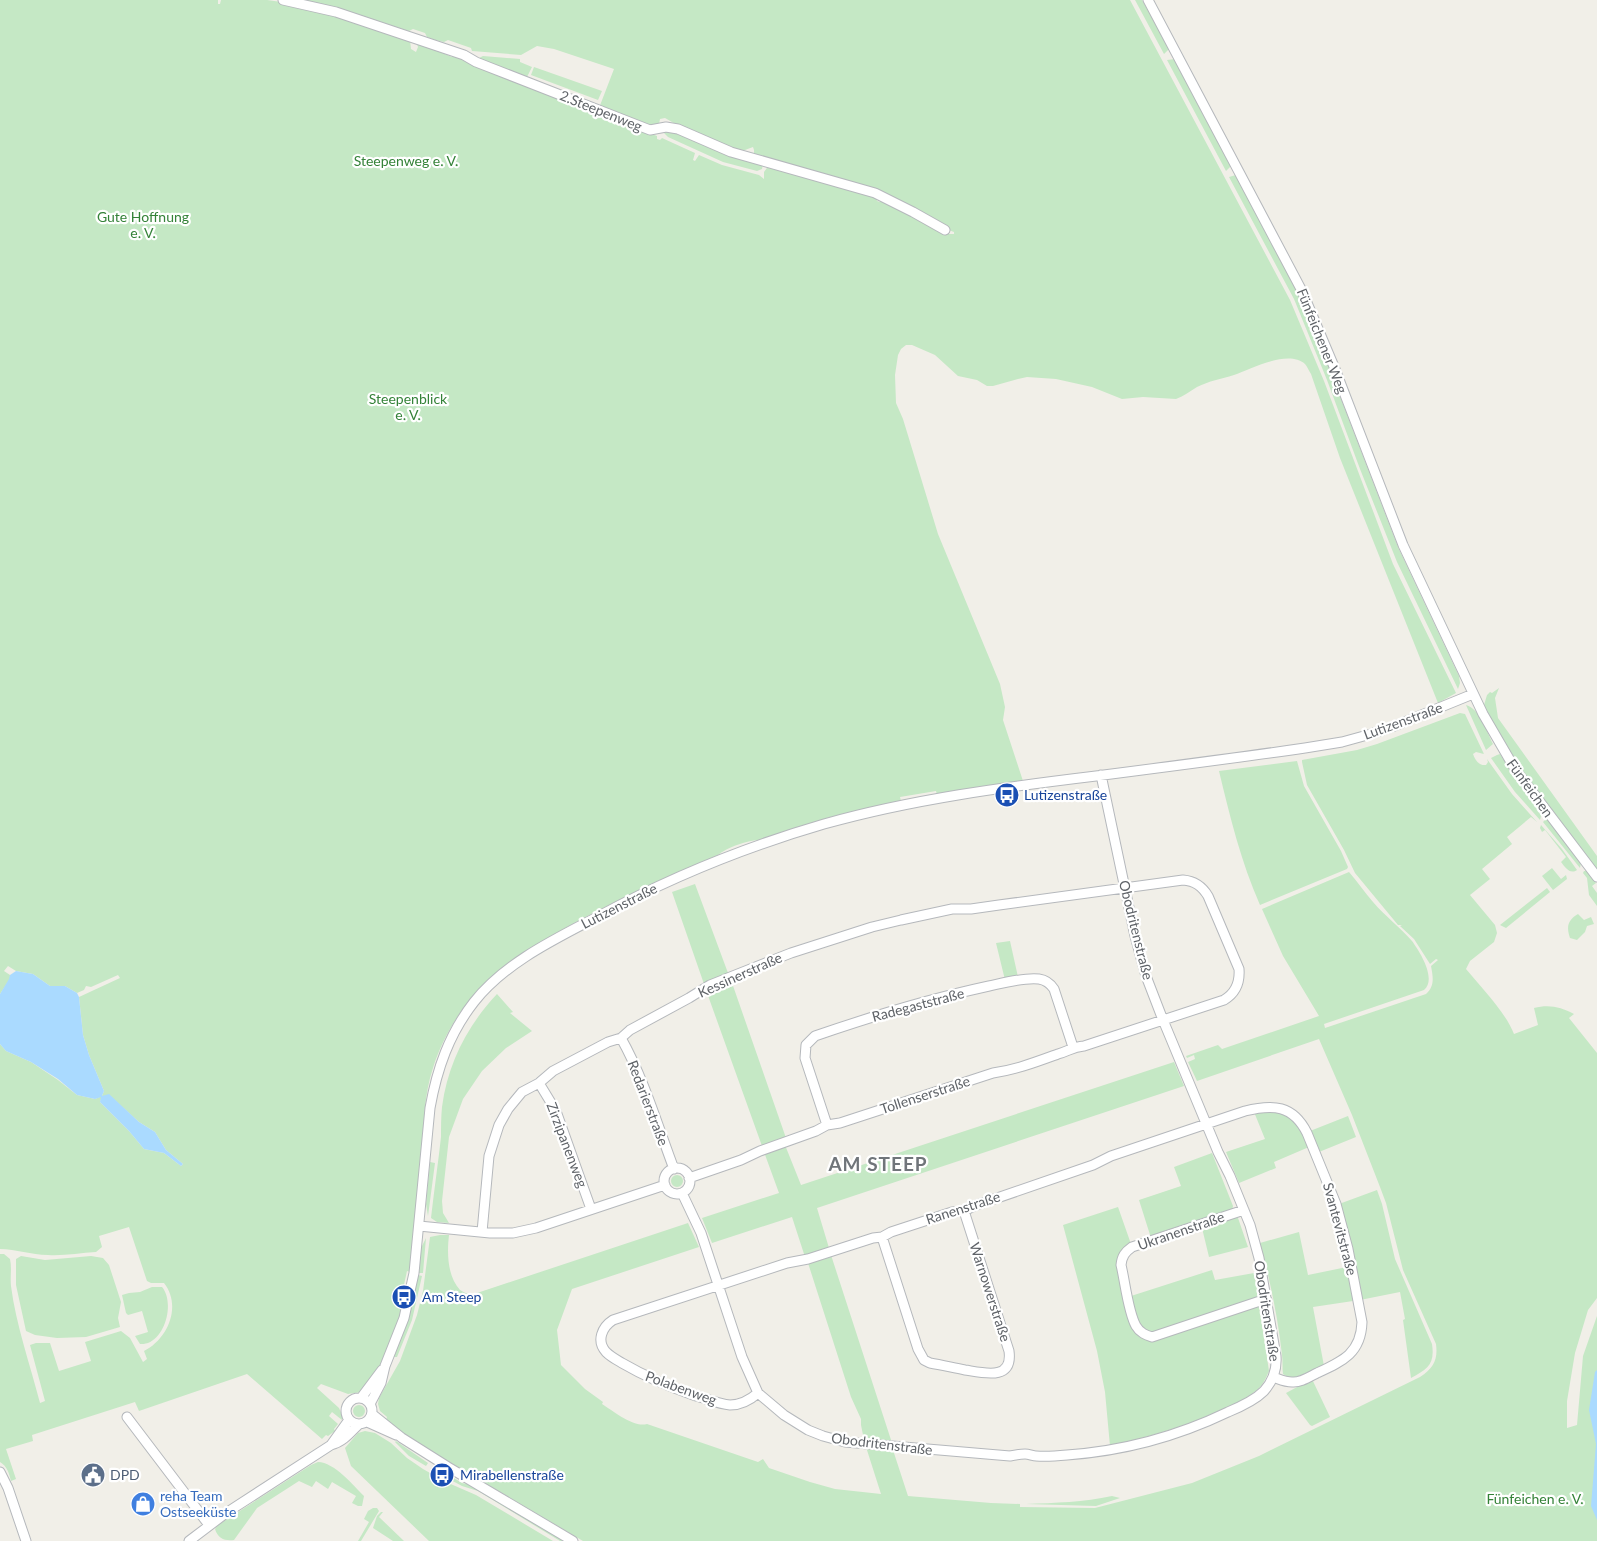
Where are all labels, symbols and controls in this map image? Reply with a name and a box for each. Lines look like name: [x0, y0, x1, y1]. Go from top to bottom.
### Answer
street label: 2.Steepenweg: [558, 86, 645, 135]
park label: Steepenweg e. V.: [354, 152, 458, 169]
park label: Gute Hoffnung e. V.: [97, 208, 189, 241]
street label: Fünfeichener Weg: [1294, 286, 1351, 396]
park label: Steepenblick e. V.: [369, 390, 448, 423]
street label: Lutizenstraße: [1361, 698, 1445, 743]
street label: Fünfeichen: [1504, 755, 1557, 820]
bus stop icon: Lutizenstraße: [994, 782, 1020, 808]
place label: Lutizenstraße: [1024, 786, 1107, 803]
street label: Obodritenstraße: [1116, 878, 1157, 981]
street label: Lutizenstraße: [578, 879, 660, 932]
street label: Kessinerstraße: [695, 948, 785, 1001]
street label: Radegaststraße: [870, 984, 966, 1025]
street label: Redarierstraße: [624, 1058, 673, 1148]
street label: Tollenserstraße: [878, 1072, 972, 1117]
street label: Zirzipanenweg: [543, 1100, 592, 1190]
district label: AM STEEP: [827, 1152, 928, 1175]
street label: Svantevitstraße: [1320, 1181, 1361, 1277]
street label: Ranenstraße: [924, 1188, 1002, 1228]
street label: Ukranenstraße: [1135, 1208, 1227, 1253]
street label: Warnowerstraße: [966, 1240, 1015, 1344]
street label: Obodritenstraße: [1251, 1259, 1284, 1363]
bus stop icon: Am Steep: [391, 1284, 417, 1310]
place label: Am Steep: [422, 1288, 482, 1305]
street label: Polabenweg: [643, 1367, 719, 1408]
street label: Obodritenstraße: [830, 1429, 934, 1458]
public building icon: DPD: [80, 1462, 106, 1488]
bus stop icon: Mirabellenstraße: [429, 1462, 455, 1488]
place label: DPD: [110, 1466, 140, 1483]
place label: Mirabellenstraße: [460, 1466, 564, 1483]
place label: reha Team Ostseeküste: [160, 1487, 236, 1520]
park label: Fünfeichen e. V.: [1486, 1490, 1584, 1507]
shop icon: reha Team Ostseeküste: [130, 1491, 156, 1517]

